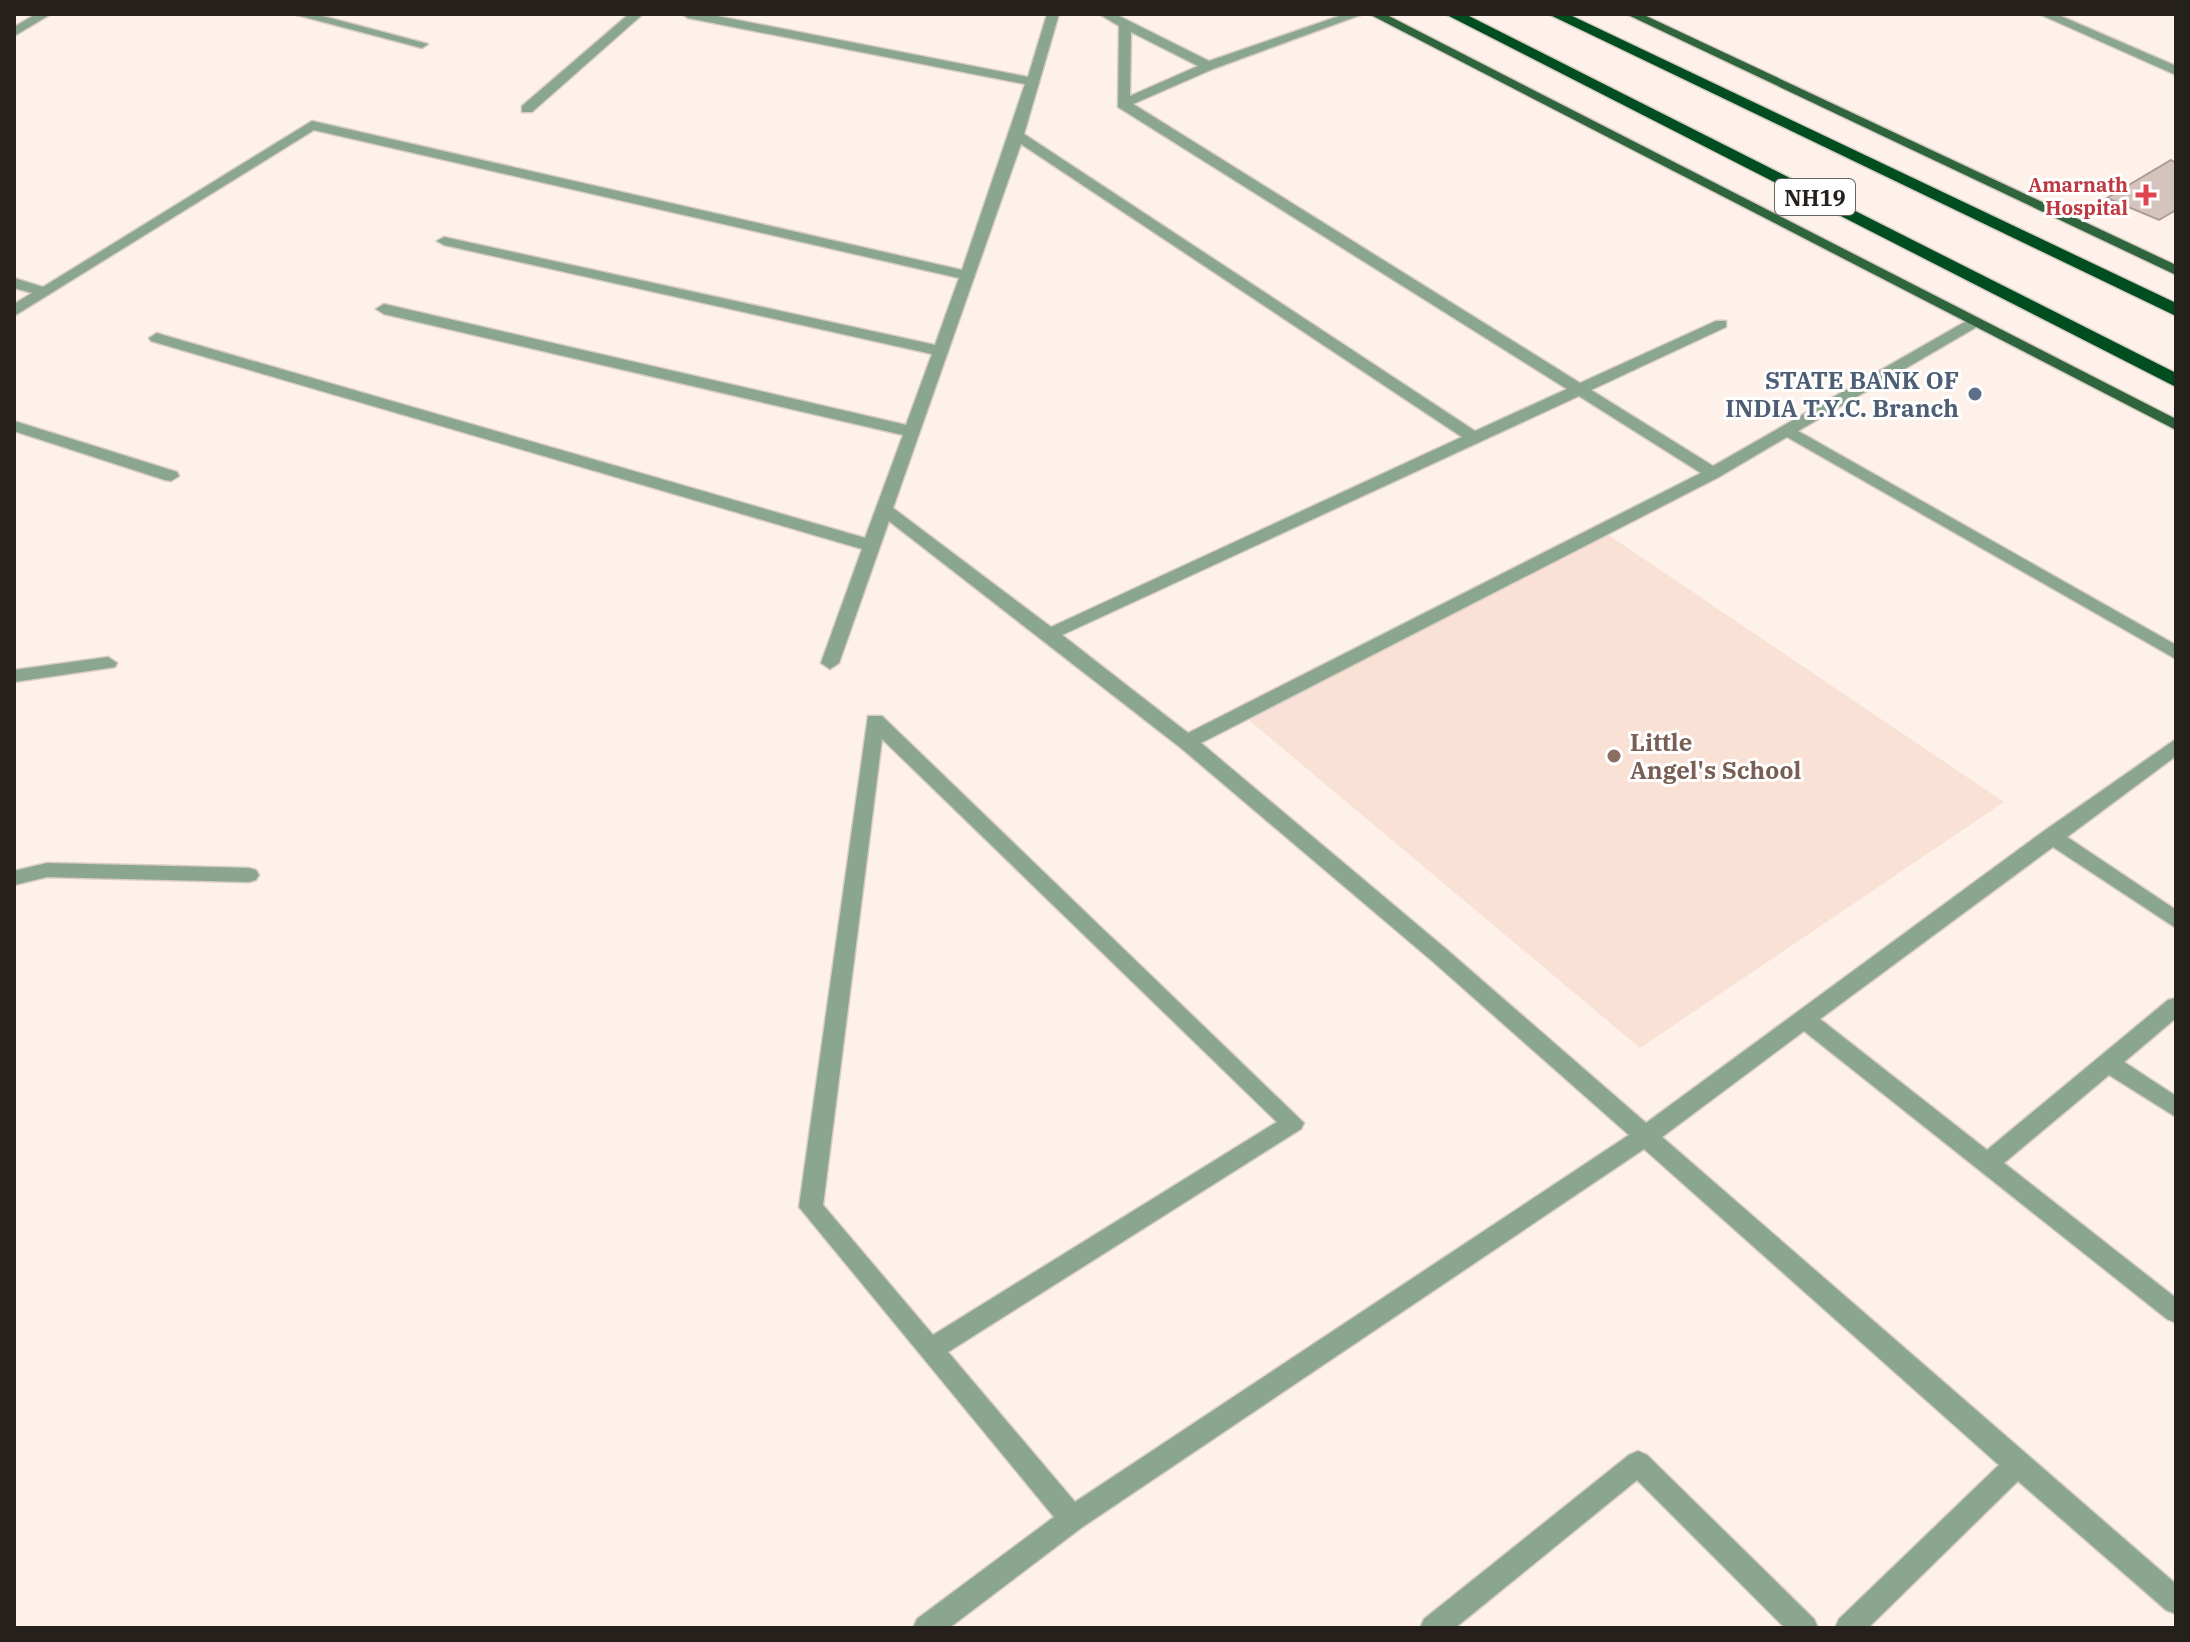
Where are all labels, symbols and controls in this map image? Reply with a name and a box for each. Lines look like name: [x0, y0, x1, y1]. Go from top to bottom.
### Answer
place label: Amarnath Hospital: [2028, 171, 2128, 221]
road number: NH19: [1775, 179, 1855, 215]
marker: Amarnath Hospital: [2135, 184, 2157, 206]
place label: STATE BANK OF INDIA T.Y.C. Branch: [1725, 364, 1959, 424]
marker: STATE BANK OF INDIA T.Y.C. Branch: [1966, 385, 1984, 403]
place label: Little Angel's School: [1630, 726, 1801, 786]
marker: Little Angel's School: [1605, 747, 1623, 765]

